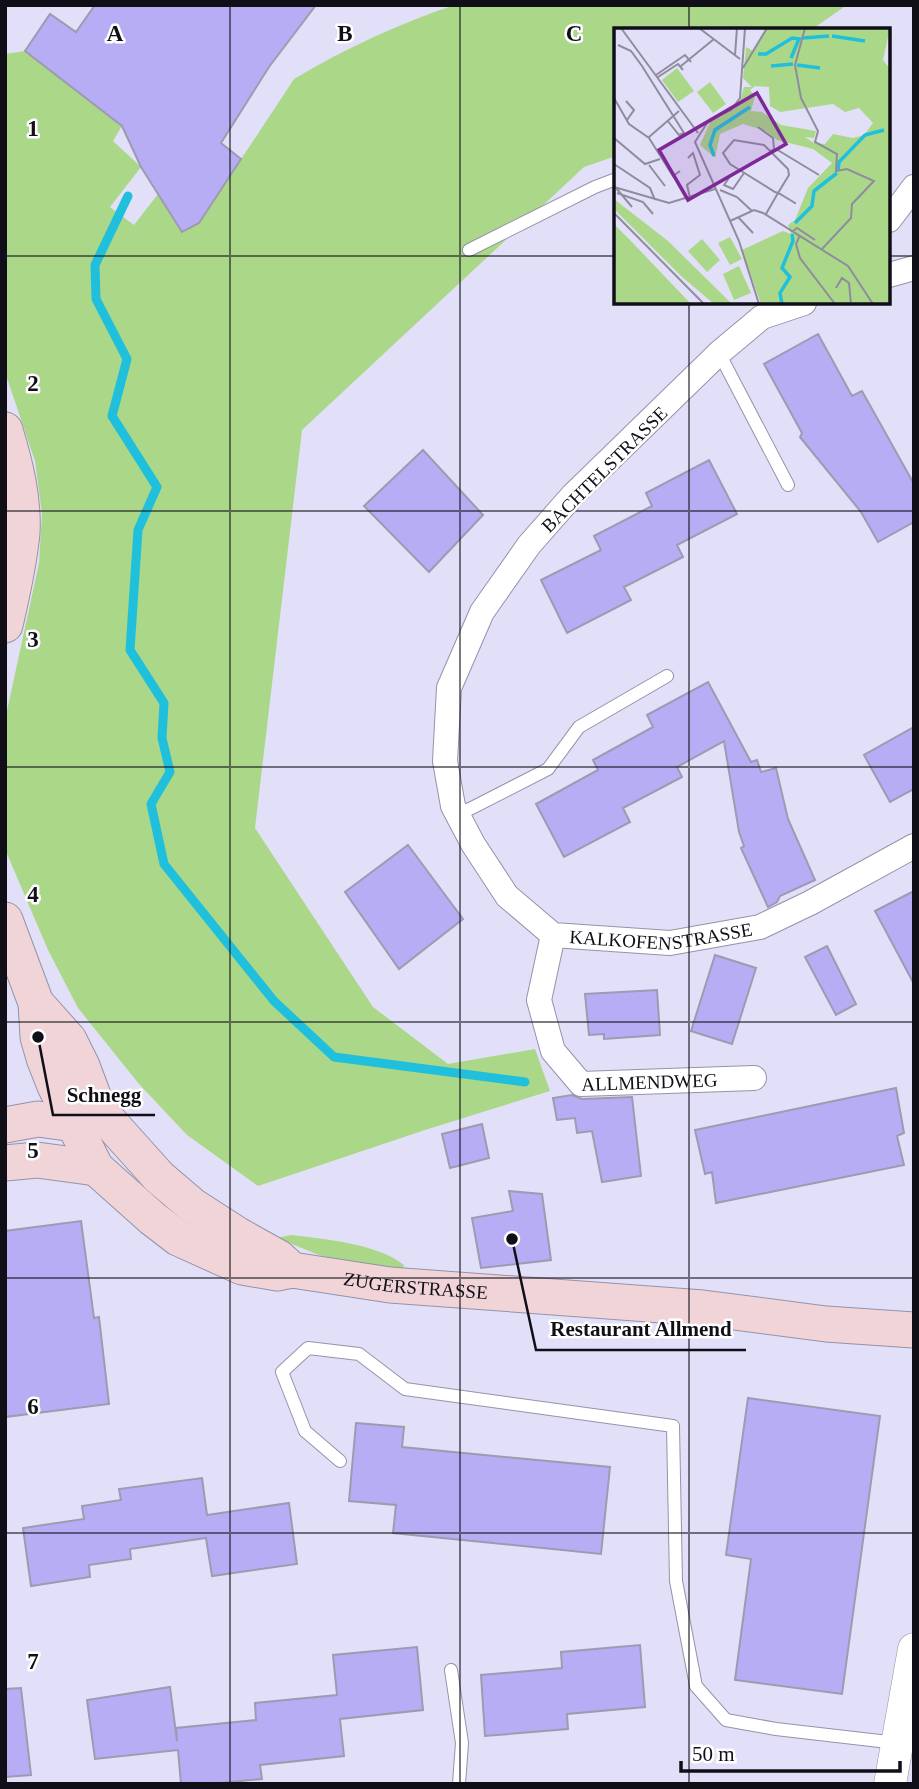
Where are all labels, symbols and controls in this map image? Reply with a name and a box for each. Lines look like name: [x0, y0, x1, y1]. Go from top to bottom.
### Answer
text: A: [107, 21, 124, 46]
text: B: [337, 21, 353, 46]
text: C: [566, 21, 582, 46]
inset map: [614, 28, 891, 304]
text: 1: [27, 116, 39, 141]
text: 2: [27, 371, 39, 396]
street label: BACHTELSTRASSE: [537, 402, 672, 537]
text: 3: [27, 627, 39, 652]
text: 4: [27, 882, 39, 907]
street label: KALKOFENSTRASSE: [569, 919, 754, 954]
street label: ALLMENDWEG: [581, 1069, 718, 1095]
callout: Schnegg: [53, 1073, 155, 1115]
text: Schnegg: [67, 1083, 142, 1107]
text: 5: [27, 1138, 39, 1163]
street label: ZUGERSTRASSE: [342, 1268, 488, 1303]
callout: Restaurant Allmend: [536, 1308, 746, 1350]
text: Restaurant Allmend: [550, 1317, 732, 1341]
text: 6: [27, 1394, 39, 1419]
text: 7: [27, 1649, 39, 1674]
scale bar: [681, 1730, 900, 1774]
text: 50 m: [692, 1742, 735, 1766]

